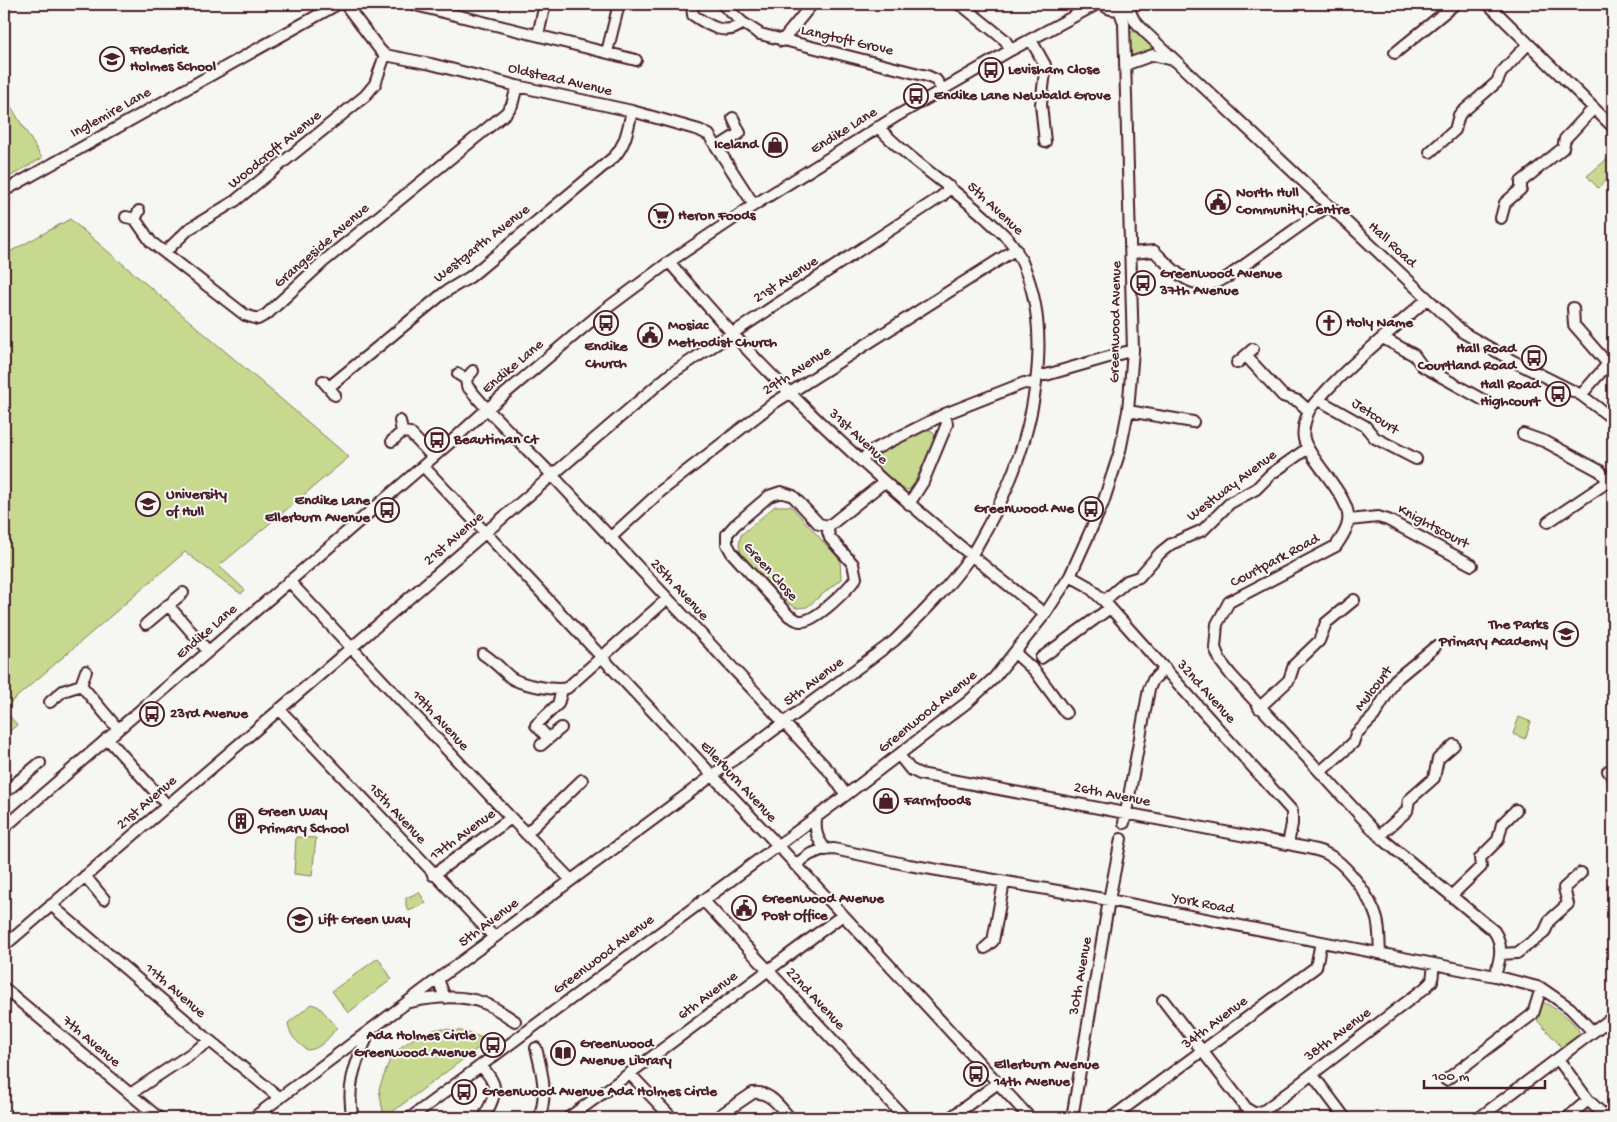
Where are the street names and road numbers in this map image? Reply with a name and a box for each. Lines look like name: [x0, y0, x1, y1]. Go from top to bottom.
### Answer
street label: Langtoft Grove: [799, 22, 895, 60]
street label: Oldstead Avenue: [506, 59, 614, 101]
street label: Inglemire Lane: [67, 83, 155, 143]
street label: Endike Lane: [807, 103, 881, 159]
street label: Woodcroft Avenue: [225, 107, 325, 193]
street label: 5th Avenue: [963, 178, 1027, 240]
street label: Grangeside Avenue: [271, 200, 374, 292]
street label: Westgarth Avenue: [430, 201, 534, 287]
street label: Hall Road: [1364, 218, 1421, 273]
street label: 21st Avenue: [750, 252, 822, 308]
street label: Greenwood Avenue: [1106, 261, 1126, 383]
street label: Endike Lane: [478, 336, 548, 398]
street label: 29th Avenue: [760, 342, 835, 400]
street label: Jetcourt: [1348, 395, 1404, 440]
street label: 31st Avenue: [824, 404, 891, 469]
street label: Westway Avenue: [1183, 446, 1281, 526]
street label: Knightscourt: [1394, 501, 1473, 554]
street label: 21st Avenue: [420, 508, 488, 570]
street label: Courtpark Road: [1227, 529, 1324, 592]
street label: Green Close: [739, 539, 801, 605]
street label: 25th Avenue: [646, 555, 712, 625]
street label: Endike Lane: [173, 600, 241, 663]
street label: 5th Avenue: [780, 653, 848, 710]
street label: 32nd Avenue: [1172, 656, 1240, 728]
street label: Mulcourt: [1351, 661, 1398, 715]
street label: Greenwood Avenue: [875, 666, 981, 757]
street label: 19th Avenue: [407, 686, 473, 755]
street label: Ellerburn Avenue: [696, 737, 781, 827]
street label: 21st Avenue: [113, 772, 181, 834]
street label: 15th Avenue: [364, 779, 430, 848]
street label: 26th Avenue: [1072, 779, 1152, 811]
street label: 17th Avenue: [426, 805, 500, 865]
street label: York Road: [1168, 889, 1237, 919]
street label: 5th Avenue: [455, 894, 523, 951]
street label: Greenwood Avenue: [550, 911, 658, 999]
street label: 30th Avenue: [1065, 935, 1097, 1018]
street label: 11th Avenue: [140, 959, 209, 1023]
street label: 22nd Avenue: [781, 964, 849, 1034]
street label: 6th Avenue: [674, 967, 742, 1024]
street label: 34th Avenue: [1178, 992, 1252, 1054]
street label: 38th Avenue: [1300, 1004, 1375, 1067]
street label: 7th Avenue: [57, 1012, 124, 1072]

